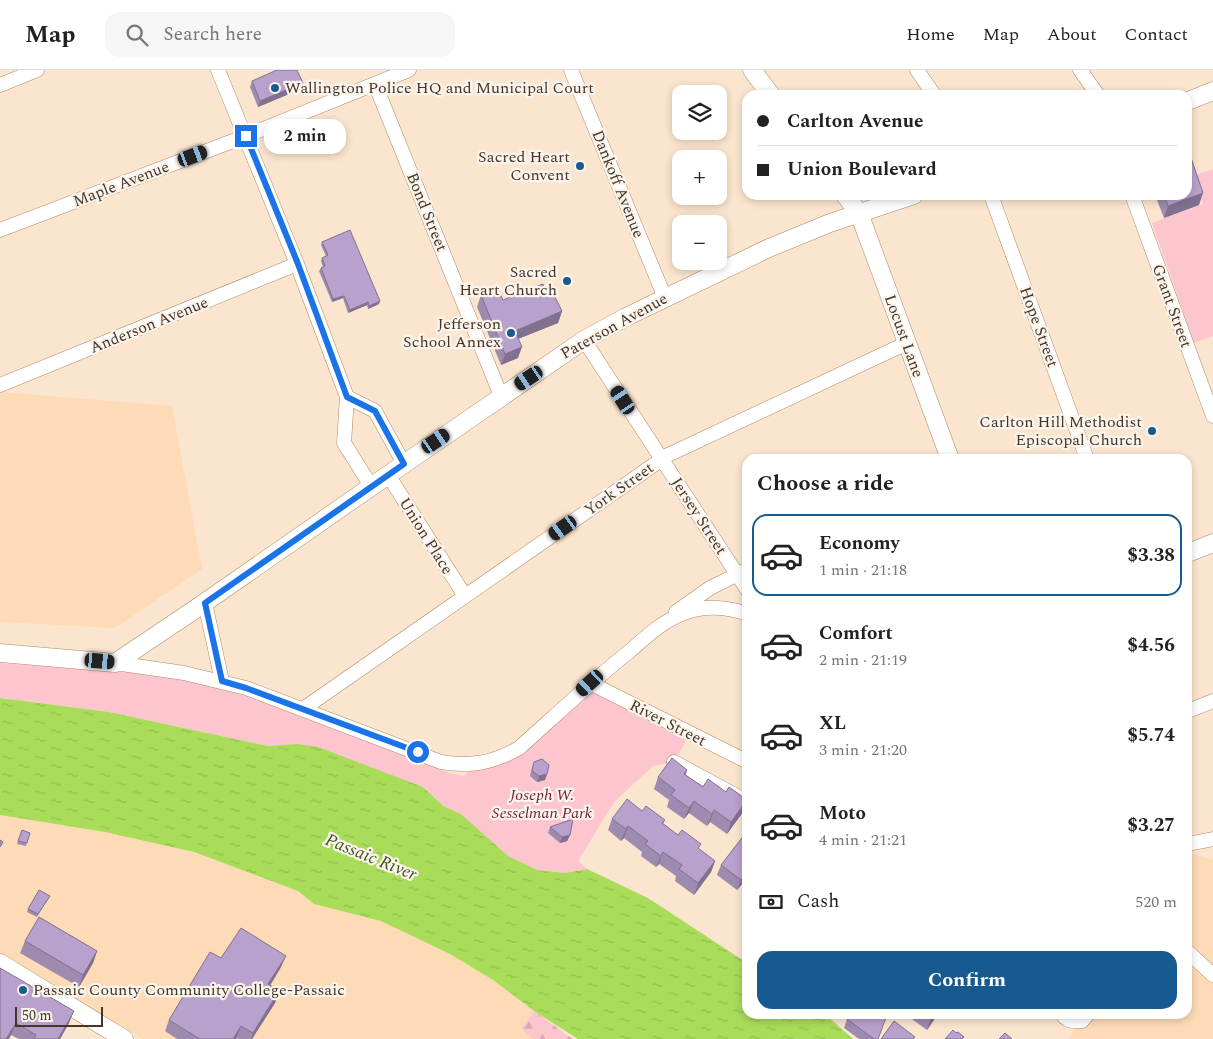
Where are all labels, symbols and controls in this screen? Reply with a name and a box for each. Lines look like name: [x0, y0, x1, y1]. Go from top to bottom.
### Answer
search box: [105, 12, 455, 57]
text: Map: [25, 17, 75, 53]
text: Search here: [163, 20, 262, 49]
icon: search: [123, 21, 151, 49]
text: Home: [906, 21, 955, 48]
text: Map: [983, 21, 1019, 48]
text: About: [1047, 21, 1097, 48]
text: Contact: [1125, 21, 1188, 48]
place label: Wallington Police HQ and Municipal Court: [285, 76, 594, 100]
marker: Wallington Police HQ and Municipal Court: [269, 82, 281, 94]
map controls: [672, 85, 727, 270]
button: layers: [672, 85, 727, 140]
text: Carlton Avenue: [787, 107, 923, 136]
callout: 2 min: [264, 118, 346, 154]
text: 2 min: [284, 124, 326, 148]
route end: [235, 125, 257, 147]
street label: Dankoff Avenue: [585, 126, 651, 242]
car: [176, 144, 209, 168]
place label: Sacred Heart Convent: [478, 145, 570, 187]
button: +: [672, 150, 727, 205]
street label: Maple Avenue: [69, 155, 173, 213]
text: Union Boulevard: [787, 155, 937, 184]
marker: Sacred Heart Convent: [574, 160, 586, 172]
street label: Bond Street: [400, 169, 454, 256]
button: −: [672, 215, 727, 270]
place label: Sacred Heart Church: [459, 260, 557, 302]
street label: Grant Street: [1146, 261, 1198, 352]
marker: Sacred Heart Church: [561, 275, 573, 287]
street label: Hope Street: [1013, 283, 1065, 371]
street label: Paterson Avenue: [556, 287, 672, 365]
street label: Anderson Avenue: [86, 290, 212, 360]
street label: Locust Lane: [878, 291, 930, 381]
place label: Jefferson School Annex: [403, 312, 501, 354]
marker: Jefferson School Annex: [505, 327, 517, 339]
car: [512, 363, 545, 393]
car: [608, 383, 637, 417]
place label: Carlton Hill Methodist Episcopal Church: [979, 410, 1142, 452]
marker: Carlton Hill Methodist Episcopal Church: [1146, 425, 1158, 437]
car: [419, 426, 452, 456]
street label: York Street: [579, 456, 659, 522]
text: Choose a ride: [757, 467, 894, 500]
street label: Jersey Street: [665, 472, 733, 560]
street label: Union Place: [393, 493, 459, 579]
car: [546, 513, 579, 543]
text: Economy: [819, 529, 900, 558]
icon: car: [759, 533, 804, 578]
text: $3.38: [1127, 541, 1175, 570]
text: 1 min · 21:18: [819, 558, 907, 582]
text: Comfort: [819, 619, 893, 648]
icon: car: [759, 623, 804, 668]
text: $4.56: [1127, 631, 1175, 660]
text: 2 min · 21:19: [819, 648, 907, 672]
car: [84, 652, 115, 670]
car: [573, 667, 606, 699]
street label: River Street: [625, 693, 711, 753]
text: XL: [819, 709, 846, 738]
icon: car: [759, 713, 804, 758]
text: $5.74: [1127, 721, 1175, 750]
text: 3 min · 21:20: [819, 738, 907, 762]
route start: [407, 741, 429, 763]
park label: Joseph W. Sesselman Park: [492, 783, 593, 825]
text: Moto: [819, 799, 866, 828]
icon: car: [759, 803, 804, 848]
text: $3.27: [1127, 811, 1175, 840]
water label: Passaic River: [321, 826, 422, 888]
text: 4 min · 21:21: [819, 828, 907, 852]
text: Cash: [797, 887, 839, 916]
icon: cash: [757, 888, 785, 916]
text: 520 m: [1135, 890, 1177, 914]
button: Confirm: [757, 951, 1177, 1009]
place label: Passaic County Community College-Passaic: [33, 978, 345, 1002]
marker: Passaic County Community College-Passaic: [17, 984, 29, 996]
scale bar: [15, 1004, 102, 1027]
text: 50 m: [22, 1005, 52, 1026]

